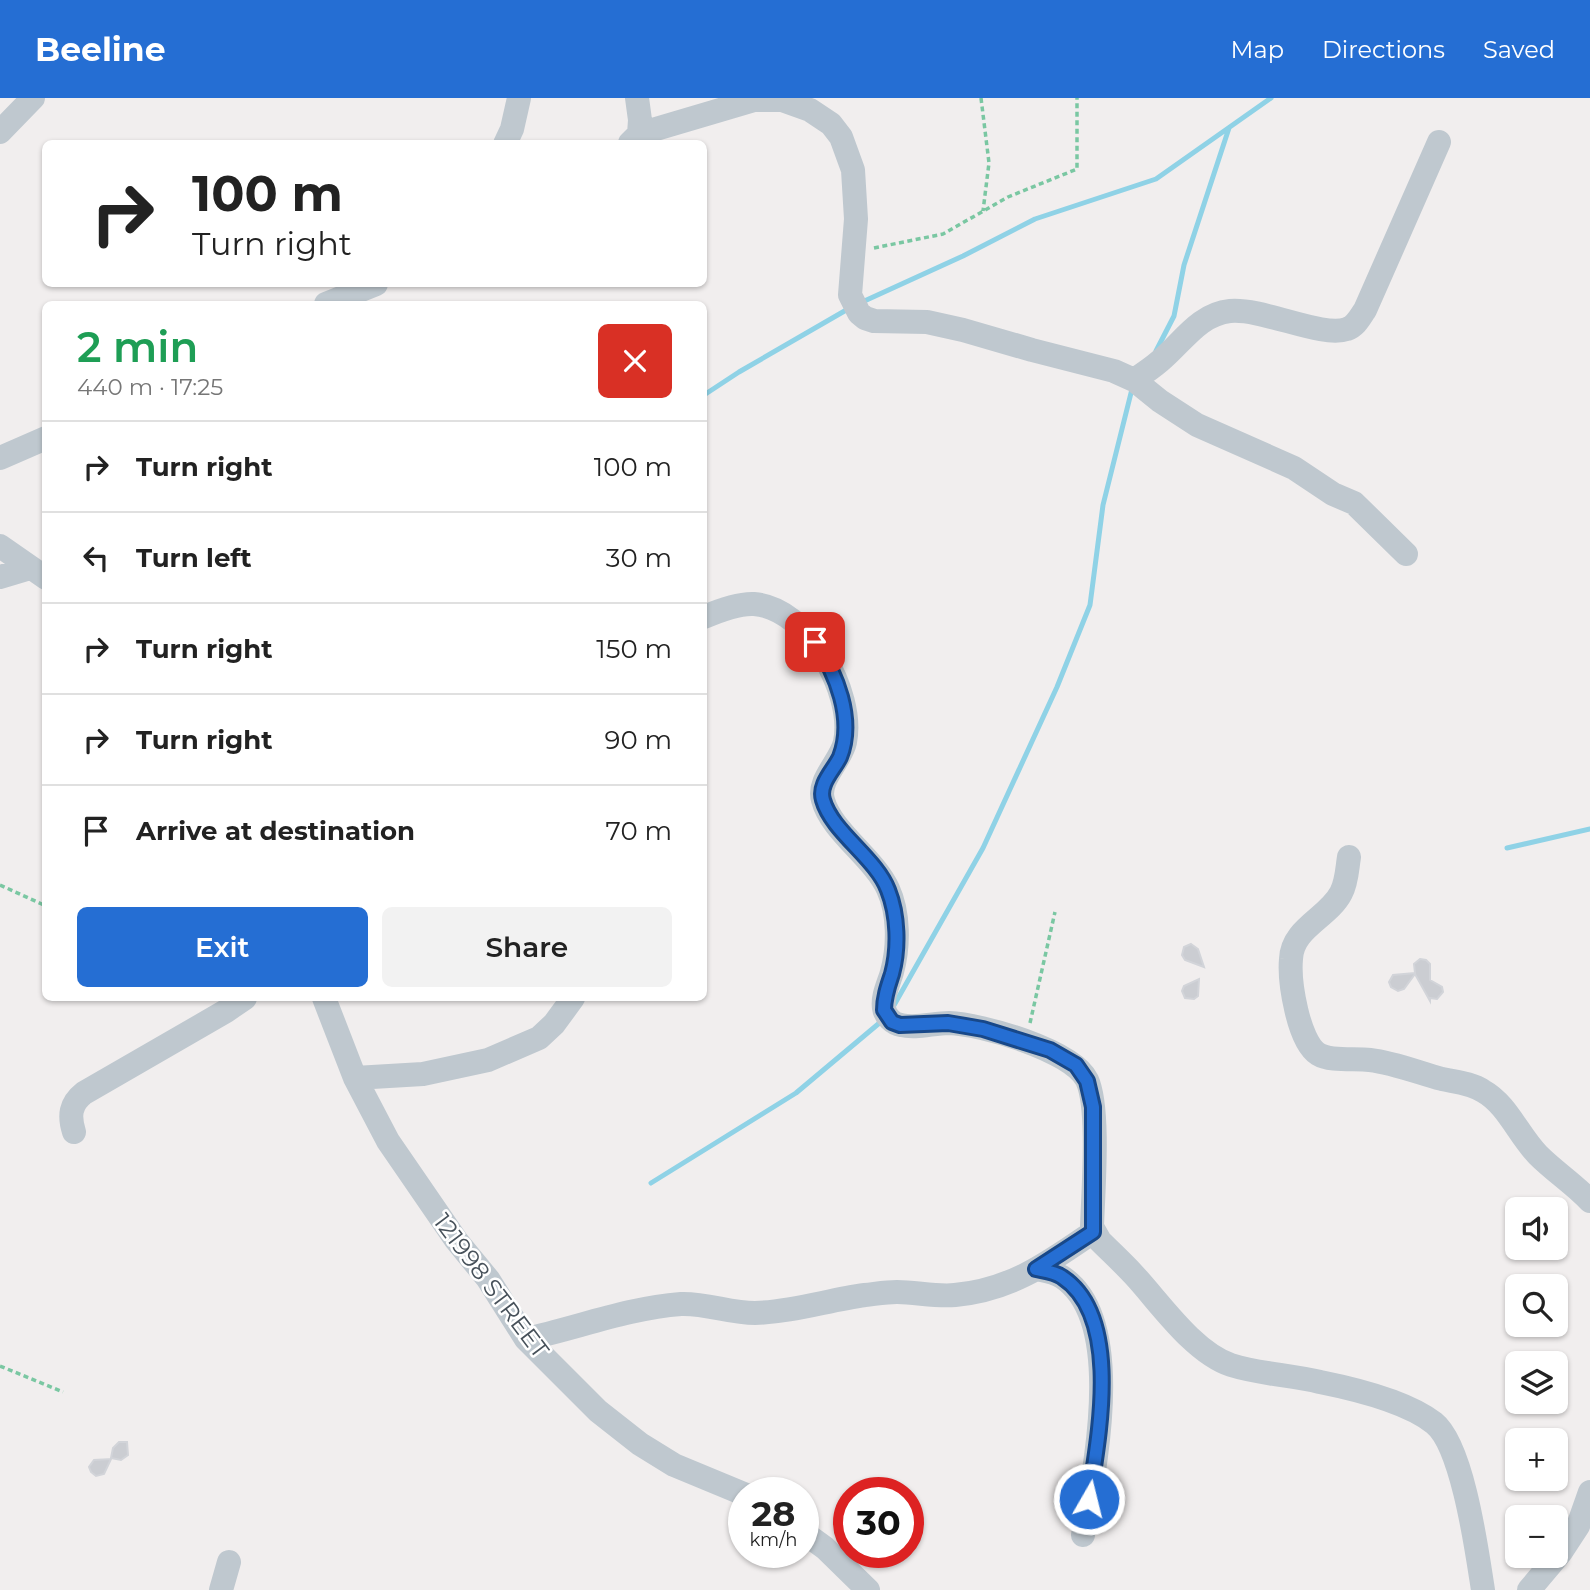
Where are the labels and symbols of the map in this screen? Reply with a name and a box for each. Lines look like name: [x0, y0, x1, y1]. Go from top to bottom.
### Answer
pin: [785, 612, 845, 672]
street label: 121998 STREET: [428, 1208, 555, 1364]
position arrow: [1052, 1462, 1126, 1536]
speed limit sign: 30: [833, 1477, 924, 1568]

